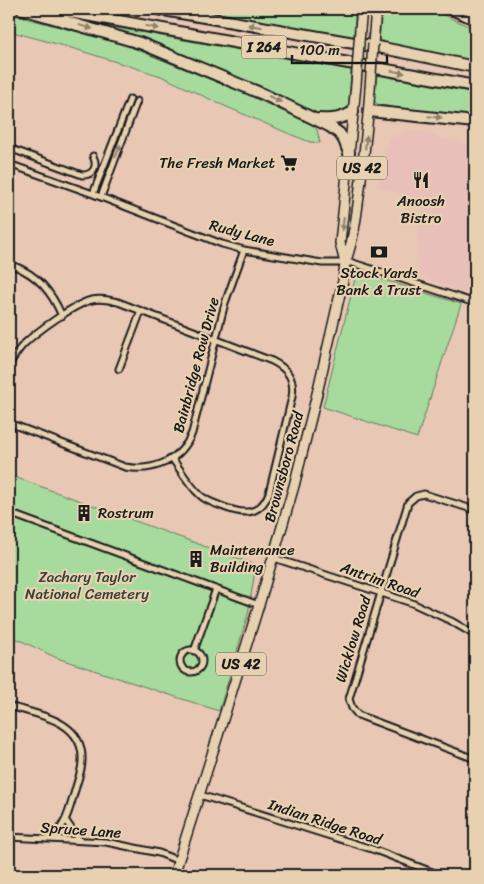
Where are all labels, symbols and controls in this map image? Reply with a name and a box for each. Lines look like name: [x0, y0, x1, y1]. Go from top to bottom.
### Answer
one-way arrow: [247, 22, 263, 30]
one-way arrow: [145, 23, 161, 31]
one-way arrow: [78, 24, 93, 32]
scale bar: [292, 32, 386, 64]
road number: I 264: [242, 36, 286, 58]
text: 100 m: [299, 37, 340, 63]
one-way arrow: [391, 68, 407, 76]
one-way arrow: [268, 95, 282, 103]
one-way arrow: [427, 113, 443, 121]
one-way arrow: [362, 134, 370, 150]
one-way arrow: [115, 144, 123, 159]
place label: The Fresh Market: [159, 150, 275, 176]
supermarket icon: The Fresh Market: [279, 153, 299, 173]
road number: US 42: [337, 156, 387, 180]
restaurant icon: Anoosh Bistro: [411, 170, 431, 190]
place label: Anoosh Bistro: [396, 188, 445, 231]
street label: Rudy Lane: [206, 212, 278, 254]
one-way arrow: [339, 217, 347, 233]
bank icon: Stock Yards Bank & Trust: [369, 242, 389, 262]
place label: Stock Yards Bank & Trust: [336, 260, 422, 303]
street label: Bainbridge Row Drive: [165, 294, 227, 436]
street label: Brownsboro Road: [257, 408, 312, 525]
place label: Rostrum: [98, 500, 154, 526]
building icon: Rostrum: [74, 503, 94, 523]
place label: Maintenance Building: [210, 537, 295, 580]
building icon: Maintenance Building: [186, 549, 206, 569]
street label: Antrim Road: [336, 554, 424, 606]
park label: Zachary Taylor National Cemetery: [25, 564, 149, 607]
street label: Wicklow Road: [328, 591, 379, 685]
road number: US 42: [216, 652, 266, 676]
street label: Indian Ridge Road: [264, 791, 386, 853]
street label: Spruce Lane: [40, 814, 123, 846]

